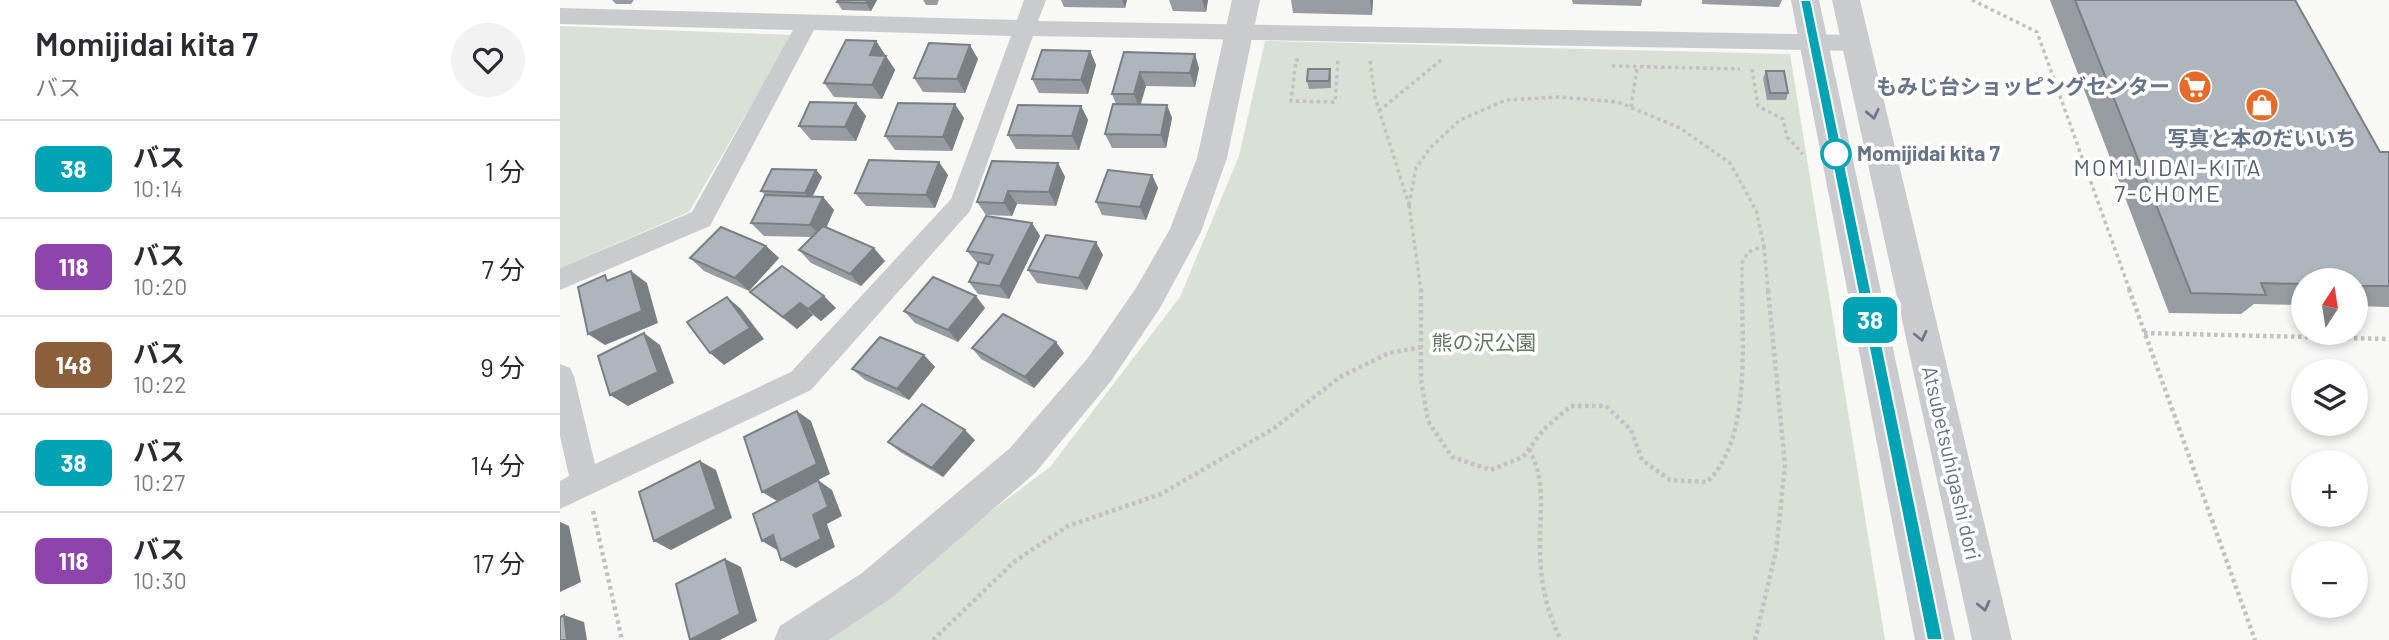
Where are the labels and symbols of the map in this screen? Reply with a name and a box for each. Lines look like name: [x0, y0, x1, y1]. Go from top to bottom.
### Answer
supermarket icon: もみじ台ショッピングセンター: [2176, 68, 2214, 106]
place label: もみじ台ショッピングセンター: [1876, 73, 2170, 98]
shop icon: 写真と本のだいいち: [2243, 86, 2281, 124]
one-way arrow: [1865, 108, 1880, 120]
place label: 写真と本のだいいち: [2168, 125, 2357, 150]
marker: Momijidai kita 7: [1821, 139, 1851, 169]
place label: Momijidai kita 7: [1857, 140, 2001, 165]
district label: MOMIJIDAI-KITA 7-CHOME: [2074, 153, 2262, 207]
north arrow: [2291, 268, 2368, 345]
line badge: 38: [1838, 297, 1902, 343]
park label: 熊の沢公園: [1432, 329, 1537, 354]
one-way arrow: [1913, 330, 1927, 342]
street label: Atsubetsuhigashi dori: [1918, 363, 1987, 562]
one-way arrow: [1976, 599, 1990, 611]

